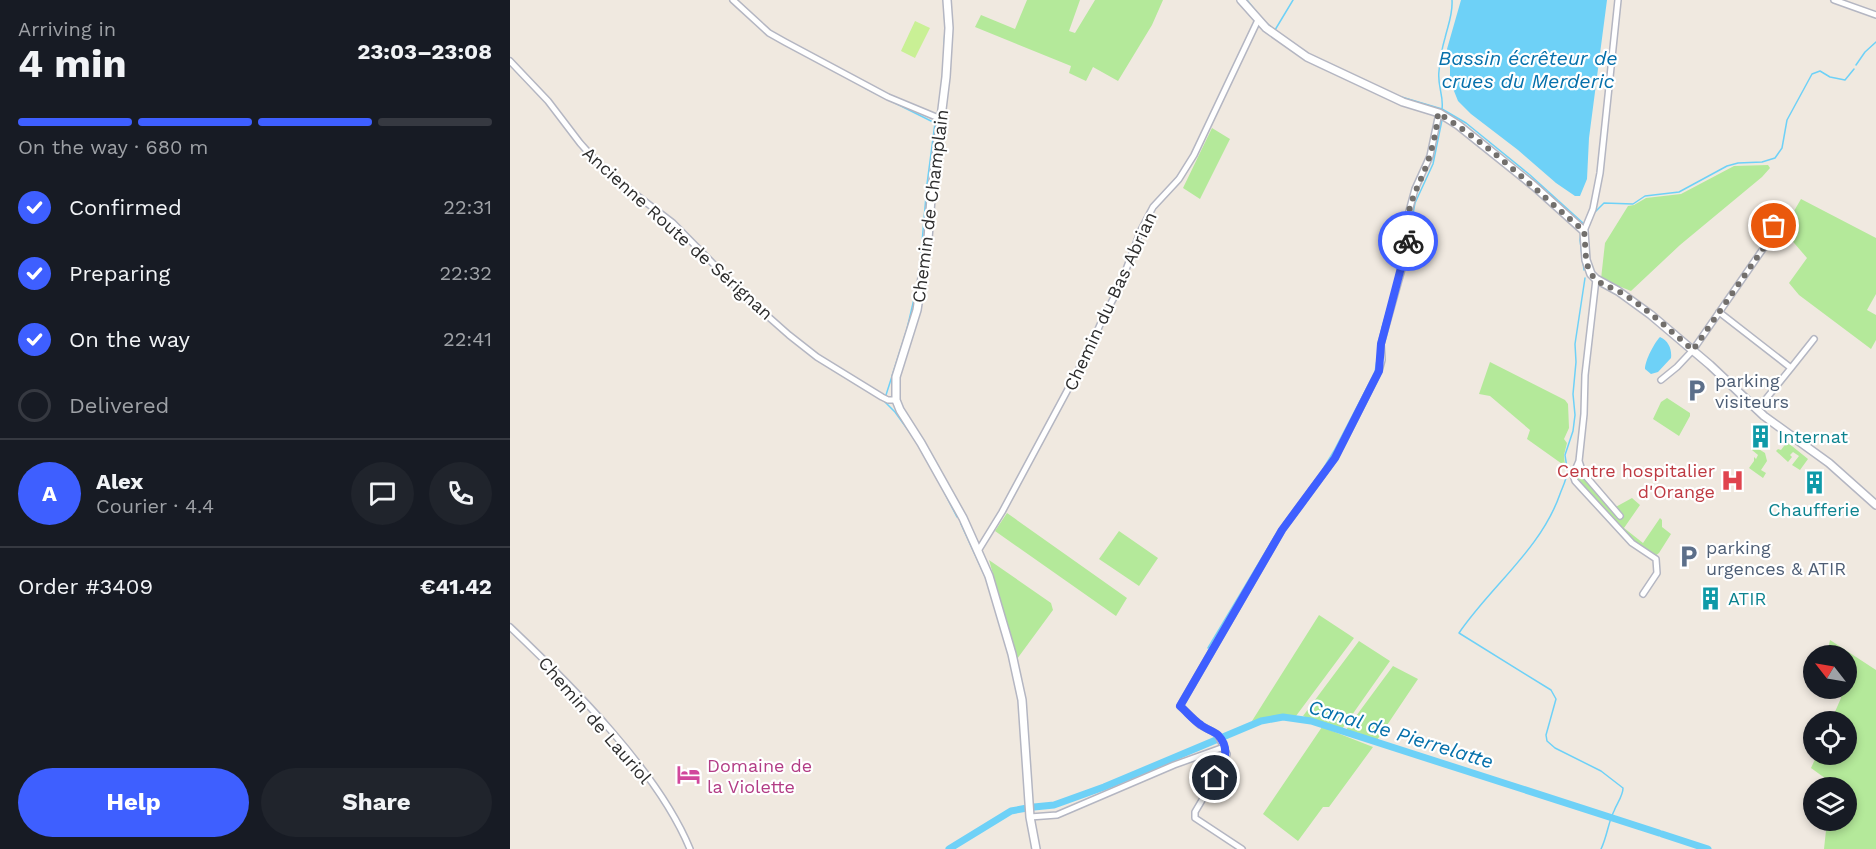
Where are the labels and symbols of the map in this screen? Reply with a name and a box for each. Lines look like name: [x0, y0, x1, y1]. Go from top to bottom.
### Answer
water label: Bassin écrêteur de crues du Merderic: [1438, 46, 1618, 93]
street label: Chemin de Champlain: [908, 108, 952, 304]
street label: Ancienne Route de Sérignan: [579, 142, 777, 324]
pin: [1748, 200, 1799, 251]
street label: Chemin du Bas Abrian: [1059, 208, 1161, 394]
courier: [1378, 211, 1438, 271]
place label: parking visiteurs: [1715, 370, 1789, 412]
parking icon: parking visiteurs: [1684, 377, 1710, 403]
building icon: Internat: [1747, 423, 1773, 449]
place label: Internat: [1778, 426, 1848, 447]
place label: Centre hospitalier d'Orange: [1557, 460, 1715, 502]
hospital icon: Centre hospitalier d'Orange: [1720, 467, 1746, 493]
building icon: Chaufferie: [1801, 470, 1827, 496]
place label: Chaufferie: [1768, 499, 1860, 520]
place label: parking urgences & ATIR: [1706, 537, 1846, 579]
parking icon: parking urgences & ATIR: [1675, 544, 1701, 570]
building icon: ATIR: [1697, 585, 1723, 611]
place label: ATIR: [1728, 588, 1766, 609]
north arrow: [1803, 645, 1857, 699]
street label: Chemin de Lauriol: [534, 652, 656, 788]
water label: Canal de Pierrelatte: [1306, 694, 1496, 774]
pin: [1189, 752, 1240, 803]
place label: Domaine de la Violette: [707, 755, 812, 797]
hotel icon: Domaine de la Violette: [676, 762, 702, 788]

